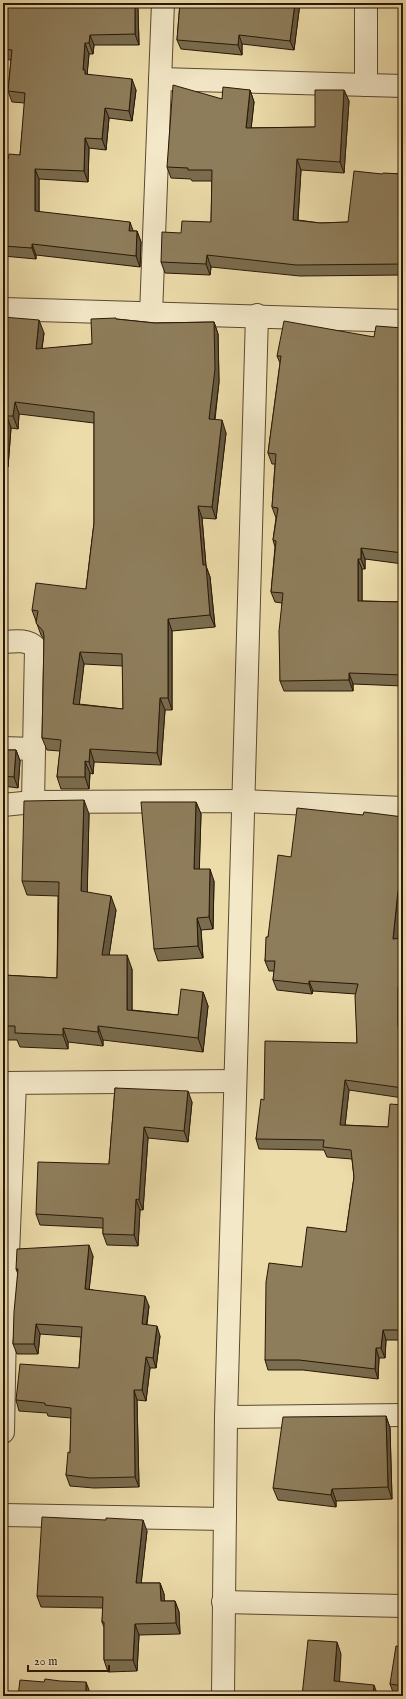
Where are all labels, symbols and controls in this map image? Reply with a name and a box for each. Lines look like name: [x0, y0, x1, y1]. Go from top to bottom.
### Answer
scale bar: [28, 1647, 109, 1673]
text: 20 m: [34, 1654, 57, 1669]

